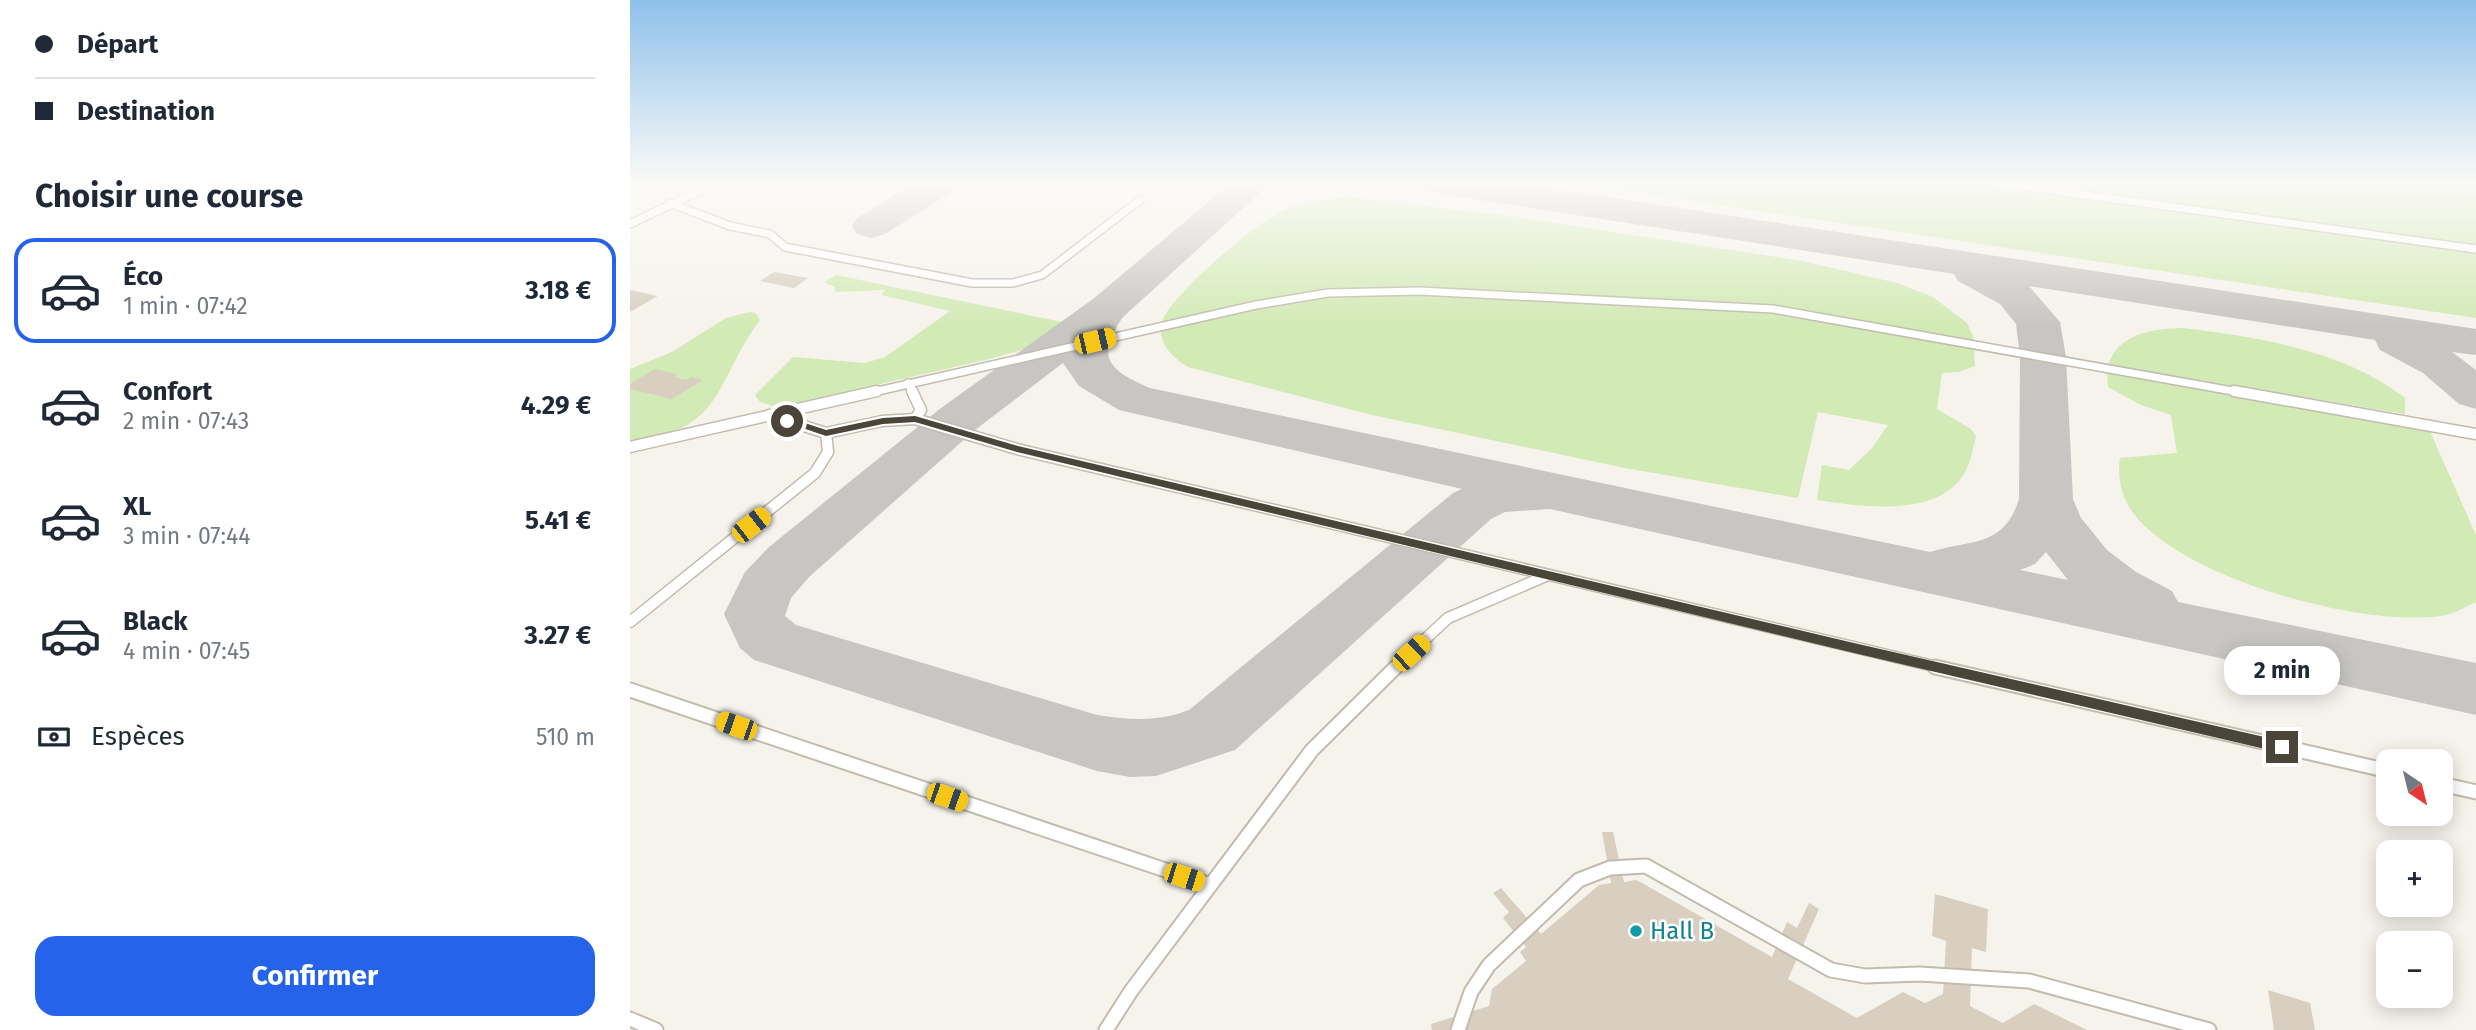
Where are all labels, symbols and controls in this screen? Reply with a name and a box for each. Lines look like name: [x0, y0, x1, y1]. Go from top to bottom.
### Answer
text: Départ: [77, 29, 158, 60]
text: Destination: [77, 96, 215, 127]
text: Choisir une course: [35, 177, 303, 215]
icon: car: [39, 259, 102, 322]
text: Éco: [123, 261, 163, 292]
text: 3.18 €: [525, 275, 591, 306]
text: 1 min · 07:42: [123, 292, 248, 320]
car: [1073, 326, 1118, 356]
icon: car: [39, 374, 102, 437]
text: Confort: [123, 376, 212, 407]
text: 4.29 €: [521, 390, 591, 421]
route start: [771, 405, 803, 437]
text: 2 min · 07:43: [123, 407, 249, 435]
icon: car: [39, 489, 102, 552]
text: XL: [123, 491, 151, 522]
car: [728, 504, 775, 546]
text: 5.41 €: [525, 505, 591, 536]
text: 3 min · 07:44: [123, 522, 250, 550]
icon: car: [39, 604, 102, 667]
text: Black: [123, 606, 188, 637]
text: 3.27 €: [524, 620, 591, 651]
car: [1389, 631, 1434, 675]
text: 4 min · 07:45: [123, 637, 250, 665]
callout: 2 min: [2224, 646, 2340, 694]
text: 2 min: [2254, 656, 2310, 684]
car: [713, 709, 760, 743]
icon: cash: [35, 718, 73, 756]
text: Espèces: [91, 721, 185, 752]
text: 510 m: [536, 723, 595, 751]
route end: [2266, 731, 2298, 763]
north arrow: [2376, 749, 2454, 826]
map controls: [2376, 749, 2453, 1008]
car: [924, 780, 971, 814]
button: +: [2376, 840, 2453, 917]
car: [1161, 861, 1208, 893]
place label: Hall B: [1650, 917, 1714, 945]
marker: Hall B: [1628, 923, 1644, 939]
button: −: [2376, 931, 2453, 1008]
button: Confirmer: [35, 936, 595, 1016]

